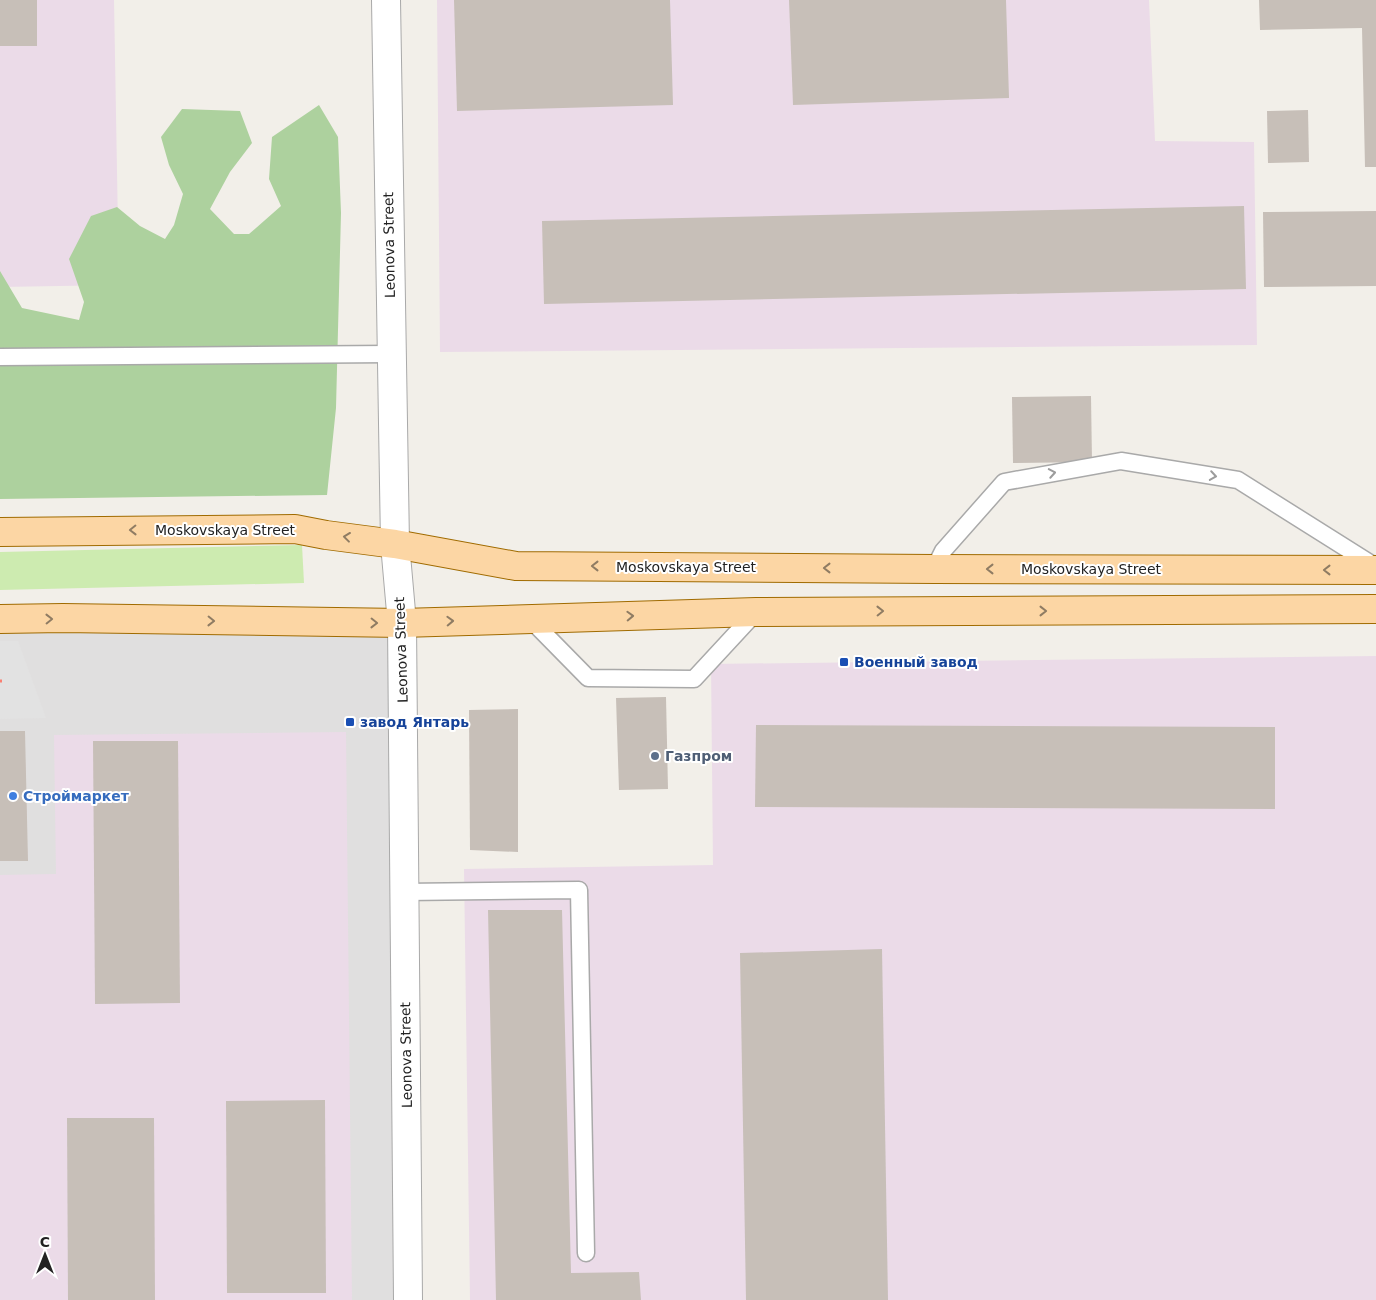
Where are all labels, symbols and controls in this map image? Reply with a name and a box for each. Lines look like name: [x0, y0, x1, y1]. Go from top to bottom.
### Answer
street label: Leonova Street: [380, 191, 398, 298]
one-way arrow: [1048, 469, 1057, 479]
one-way arrow: [1208, 471, 1217, 481]
street label: Moskovskaya Street: [155, 522, 295, 538]
one-way arrow: [129, 525, 136, 535]
one-way arrow: [343, 532, 351, 543]
street label: Moskovskaya Street: [616, 559, 756, 575]
one-way arrow: [591, 561, 598, 571]
street label: Moskovskaya Street: [1021, 561, 1161, 577]
one-way arrow: [823, 563, 831, 573]
one-way arrow: [986, 564, 994, 574]
one-way arrow: [1323, 565, 1331, 575]
street label: Leonova Street: [391, 596, 411, 703]
one-way arrow: [876, 606, 884, 616]
one-way arrow: [1039, 606, 1047, 616]
one-way arrow: [626, 611, 634, 621]
one-way arrow: [45, 613, 53, 624]
one-way arrow: [208, 616, 215, 626]
one-way arrow: [447, 616, 455, 627]
one-way arrow: [370, 618, 378, 628]
place label: Военный завод: [854, 654, 978, 670]
marker: Военный завод: [838, 656, 850, 668]
place label: завод Янтарь: [360, 714, 469, 730]
marker: завод Янтарь: [344, 716, 356, 728]
place label: Газпром: [665, 748, 732, 764]
marker: Газпром: [649, 750, 661, 762]
place label: Строймаркет: [23, 788, 130, 804]
marker: Строймаркет: [7, 790, 19, 802]
street label: Leonova Street: [397, 1001, 415, 1108]
north arrow: [20, 1230, 70, 1280]
text: С: [40, 1234, 50, 1250]

